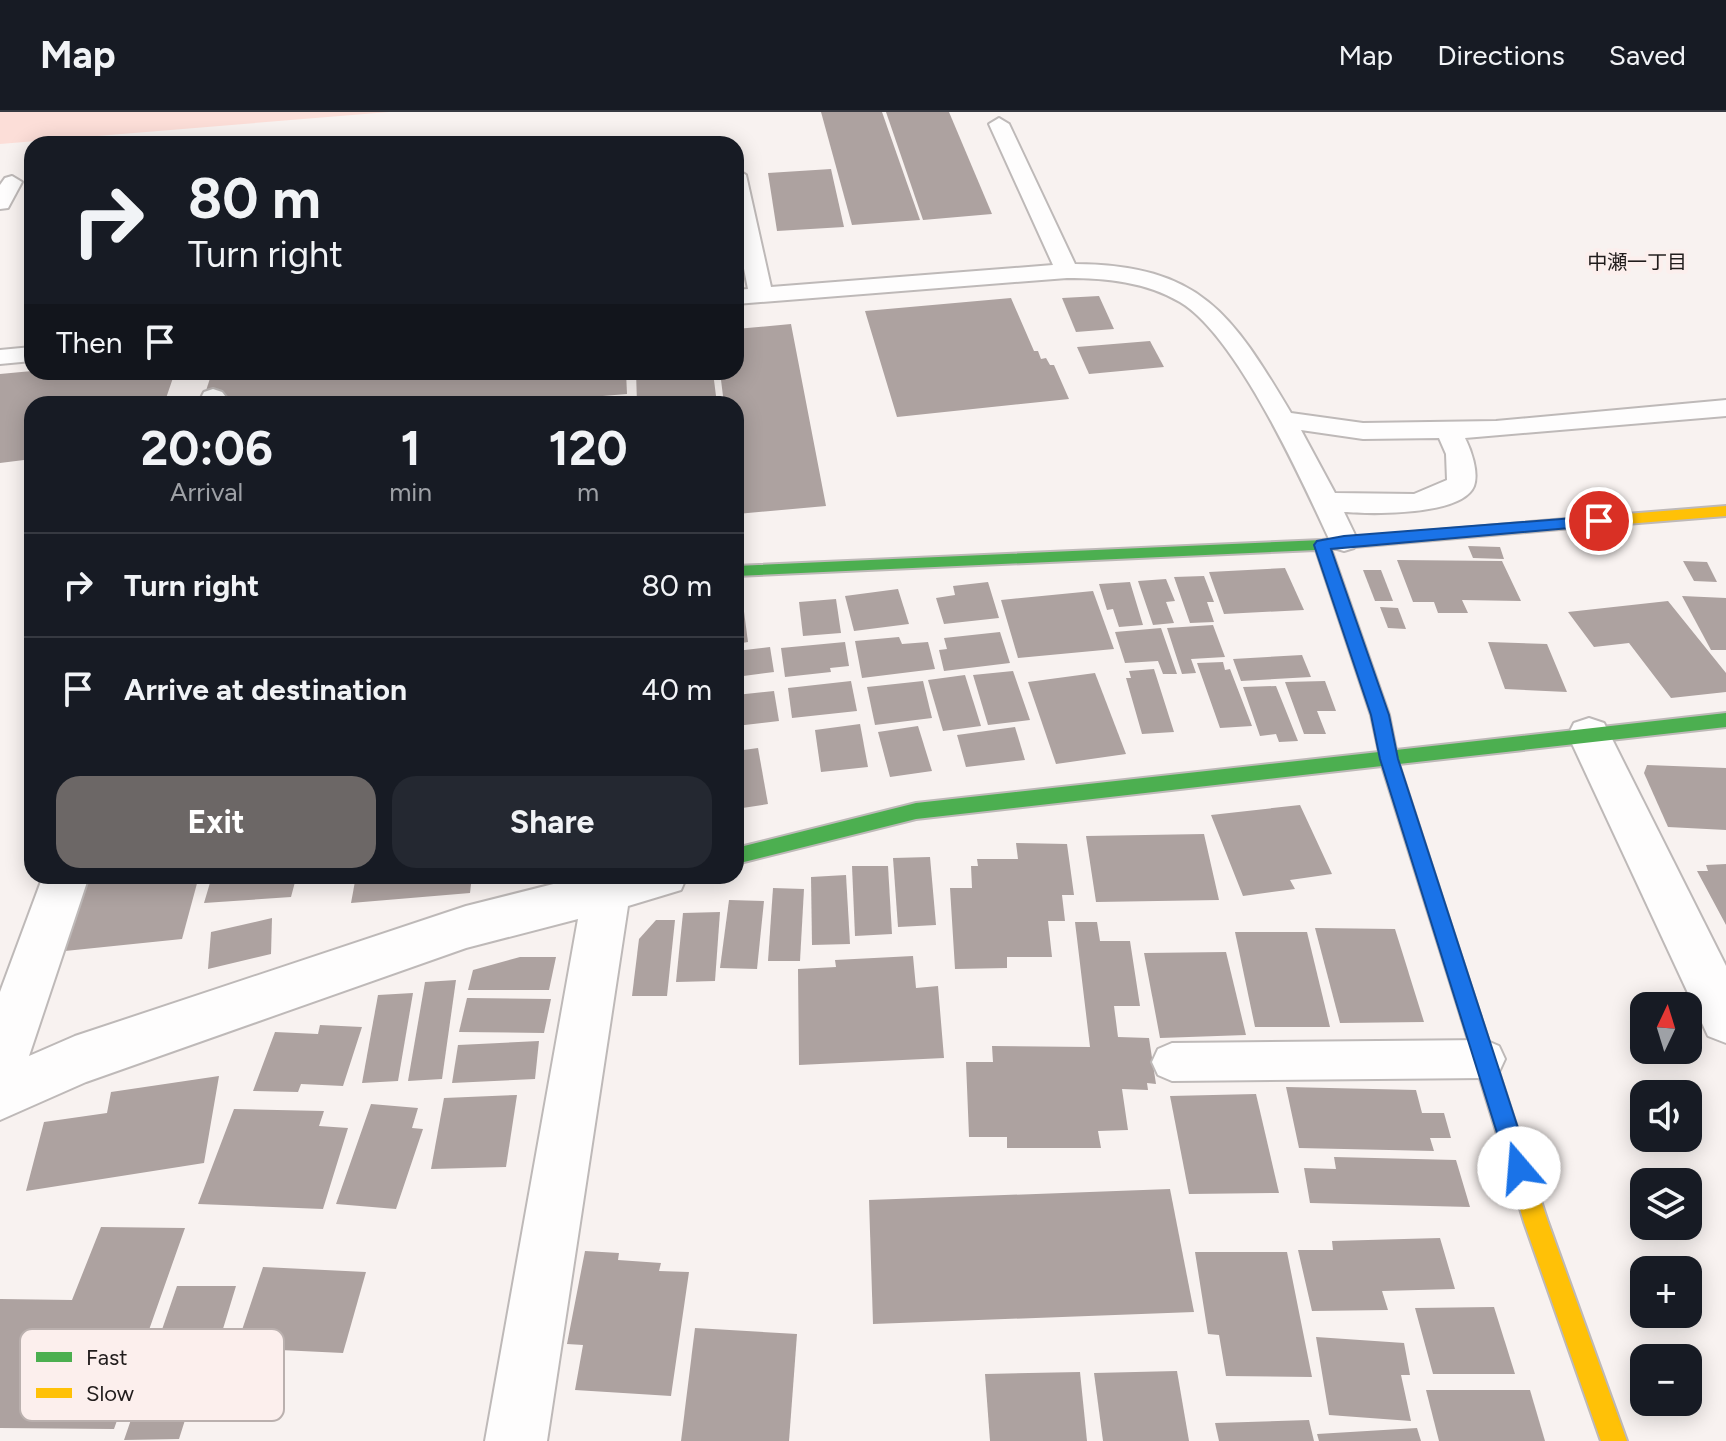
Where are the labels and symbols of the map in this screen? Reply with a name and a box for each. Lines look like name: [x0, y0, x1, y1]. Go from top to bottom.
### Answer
district label: 中瀬一丁目: [1587, 250, 1687, 274]
pin: [1565, 487, 1633, 555]
north arrow: [1630, 992, 1702, 1064]
position arrow: [1477, 1126, 1561, 1210]
legend: [20, 1329, 284, 1421]
text: Fast: [86, 1344, 128, 1371]
text: Slow: [86, 1380, 135, 1407]

